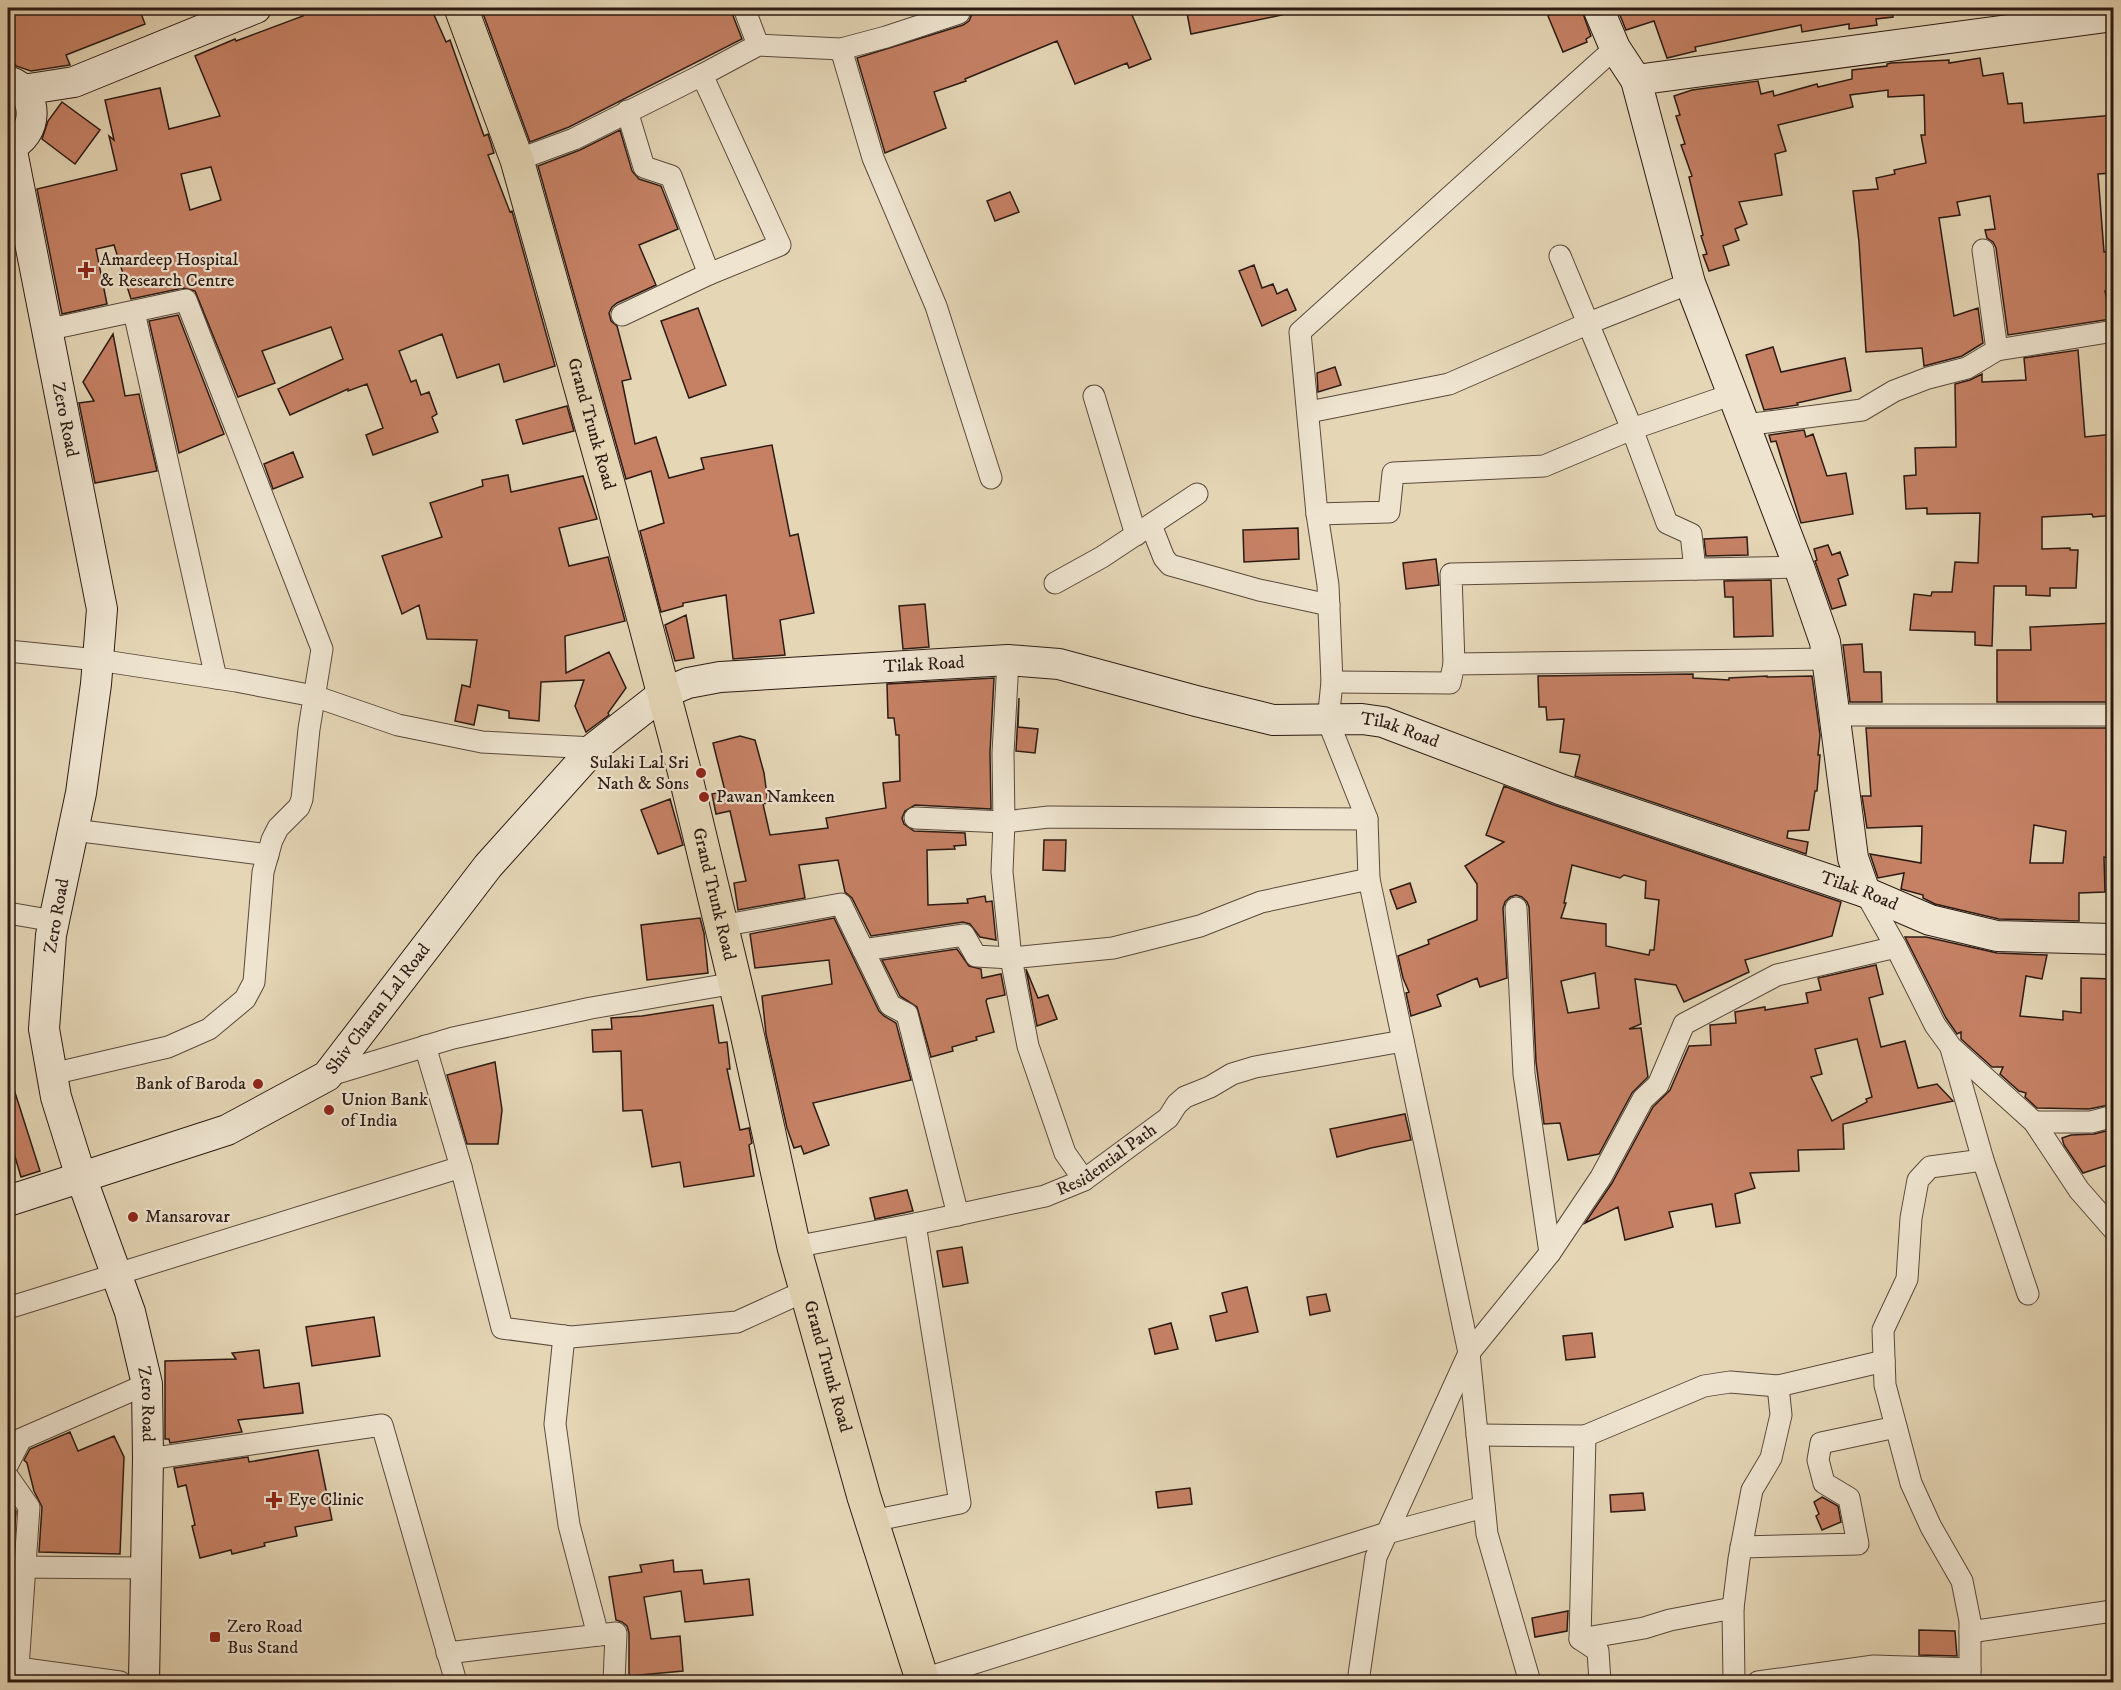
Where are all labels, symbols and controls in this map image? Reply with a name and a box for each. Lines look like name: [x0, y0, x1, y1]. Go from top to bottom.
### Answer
place label: Amardeep Hospital & Research Centre: [100, 249, 239, 292]
marker: Amardeep Hospital & Research Centre: [77, 261, 95, 279]
street label: Grand Trunk Road: [562, 355, 620, 492]
street label: Zero Road: [47, 381, 83, 459]
street label: Tilak Road: [883, 652, 965, 678]
street label: Tilak Road: [1359, 708, 1442, 753]
place label: Sulaki Lal Sri Nath & Sons: [590, 752, 689, 795]
marker: Sulaki Lal Sri Nath & Sons: [694, 766, 708, 780]
place label: Pawan Namkeen: [716, 786, 836, 808]
marker: Pawan Namkeen: [697, 790, 711, 804]
street label: Grand Trunk Road: [687, 825, 740, 963]
street label: Tilak Road: [1817, 867, 1901, 916]
street label: Zero Road: [40, 877, 74, 955]
street label: Shiv Charan Lal Road: [321, 939, 435, 1079]
place label: Bank of Baroda: [135, 1073, 246, 1095]
marker: Bank of Baroda: [251, 1077, 265, 1091]
place label: Union Bank of India: [341, 1089, 428, 1132]
marker: Union Bank of India: [322, 1103, 336, 1117]
street label: Residential Path: [1053, 1119, 1162, 1201]
place label: Mansarovar: [145, 1206, 230, 1228]
marker: Mansarovar: [126, 1210, 140, 1224]
street label: Grand Trunk Road: [799, 1298, 856, 1435]
street label: Zero Road: [132, 1364, 159, 1442]
place label: Eye Clinic: [288, 1489, 364, 1511]
marker: Eye Clinic: [265, 1491, 283, 1509]
place label: Zero Road Bus Stand: [227, 1616, 303, 1659]
marker: Zero Road Bus Stand: [208, 1630, 222, 1644]

